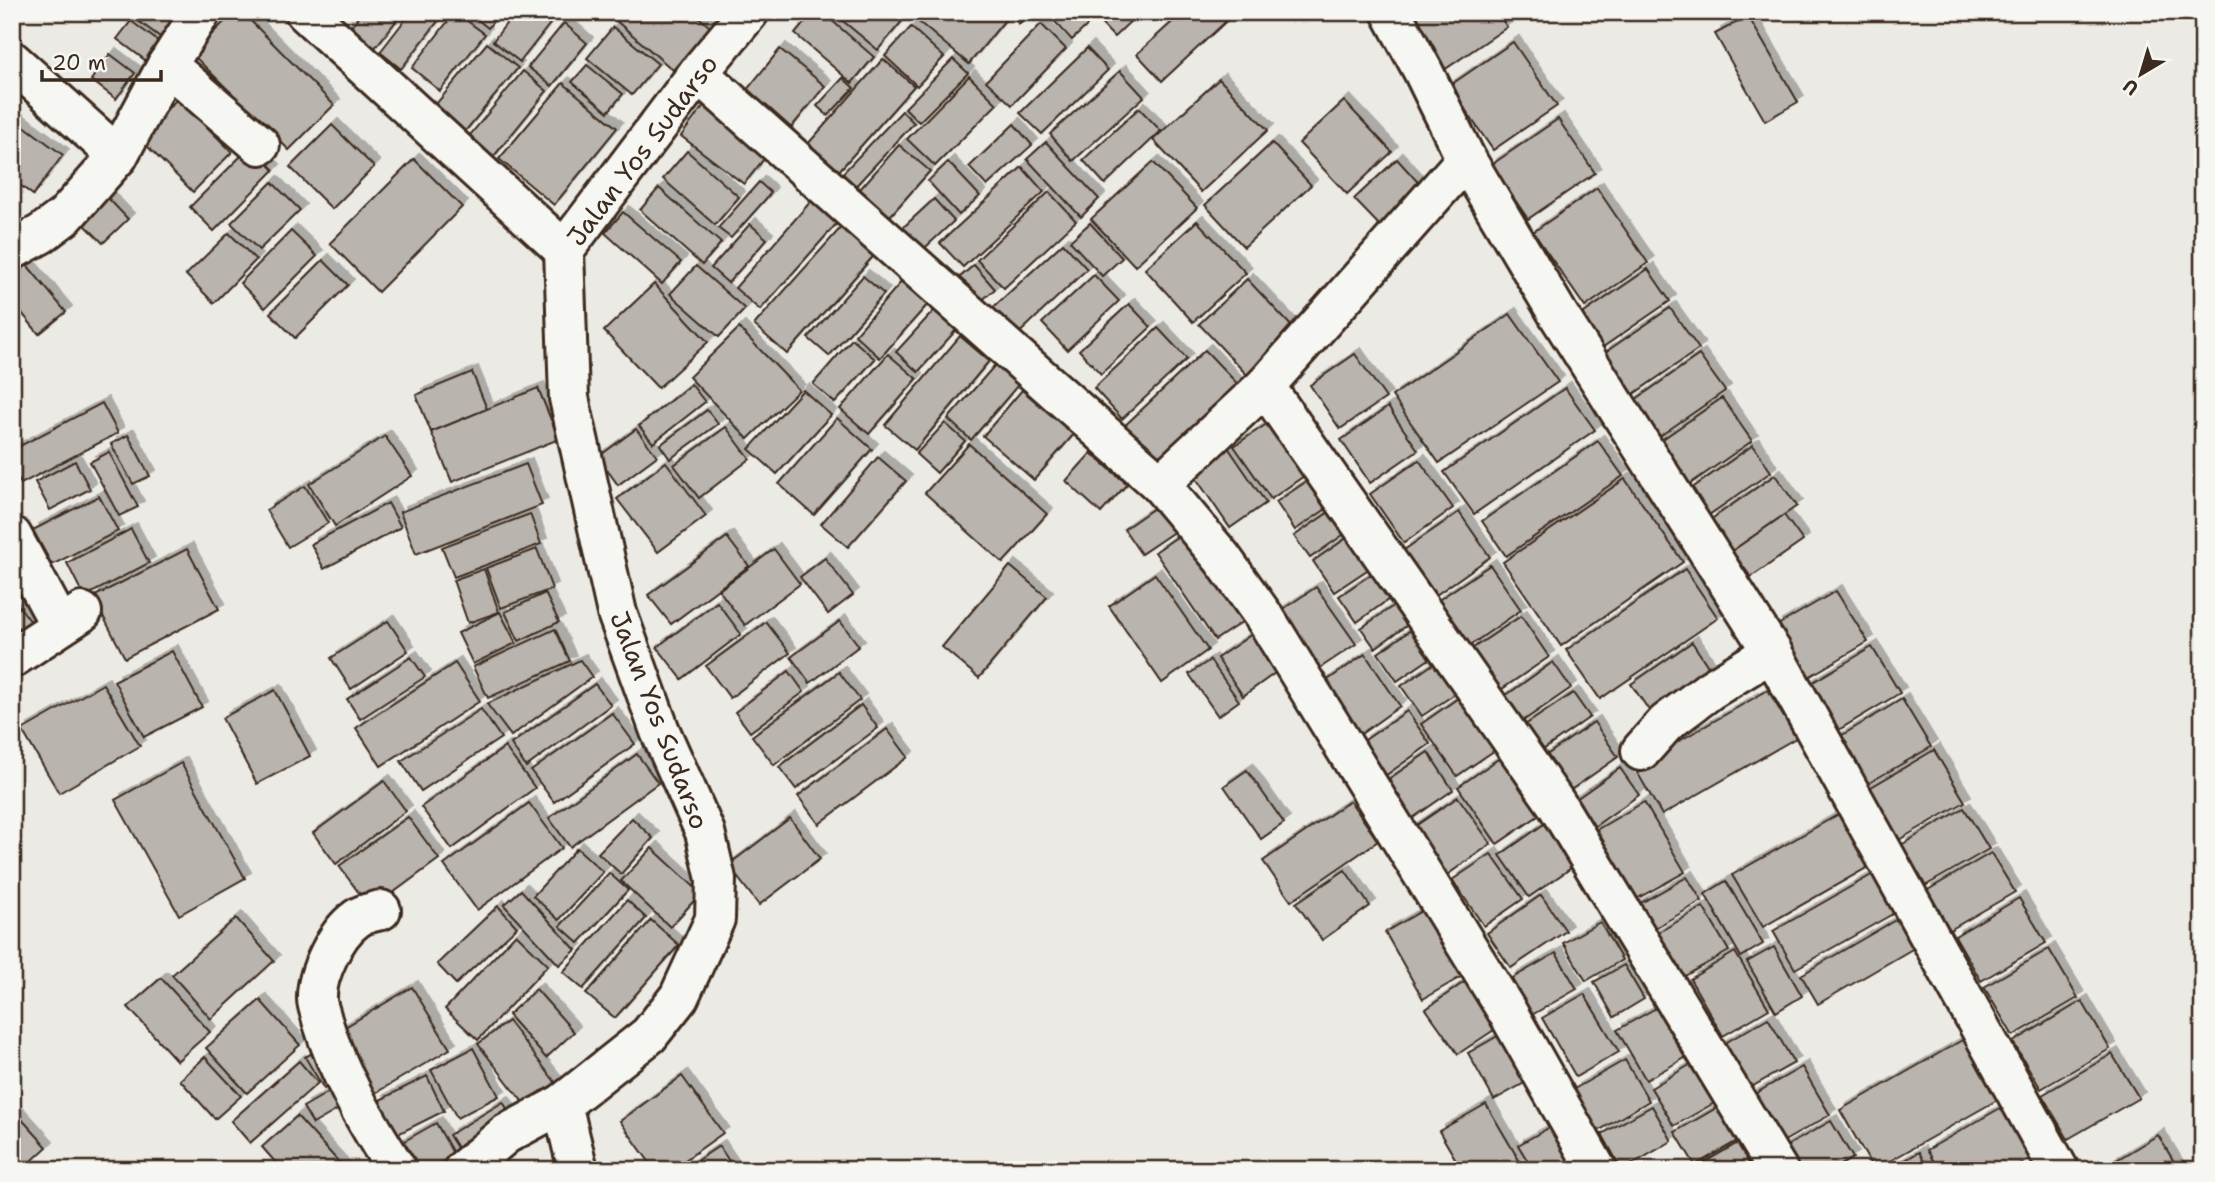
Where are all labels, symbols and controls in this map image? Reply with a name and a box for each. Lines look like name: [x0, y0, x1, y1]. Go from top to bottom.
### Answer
scale bar: [42, 38, 161, 82]
north arrow: [2106, 38, 2176, 108]
street label: Jalan Yos Sudarso: [559, 47, 725, 253]
text: 20 m: [52, 49, 106, 77]
text: U: [2118, 73, 2144, 101]
street label: Jalan Yos Sudarso: [602, 606, 718, 834]

